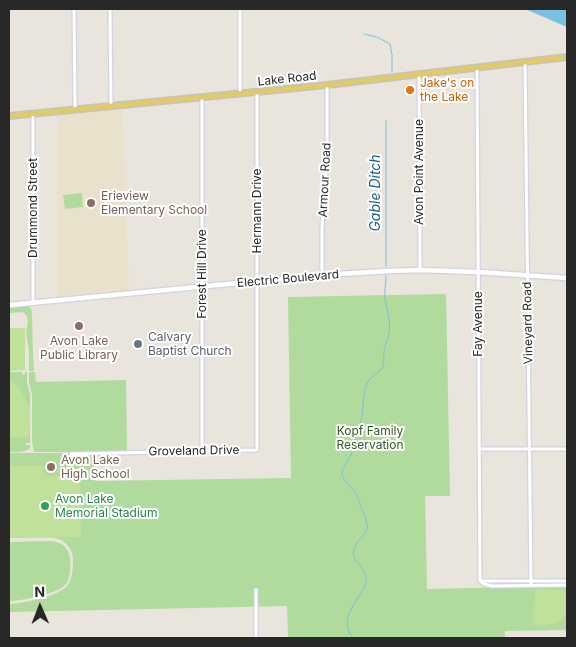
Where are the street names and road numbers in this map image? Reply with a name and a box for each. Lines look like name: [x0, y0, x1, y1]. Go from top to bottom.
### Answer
street label: Lake Road: [257, 69, 317, 89]
street label: Avon Point Avenue: [412, 119, 426, 225]
street label: Armour Road: [316, 142, 334, 218]
street label: Drummond Street: [26, 158, 40, 258]
street label: Hermann Drive: [250, 168, 264, 254]
street label: Forest Hill Drive: [195, 229, 209, 319]
street label: Electric Boulevard: [236, 267, 340, 291]
street label: Vineyard Road: [520, 282, 536, 364]
street label: Fay Avenue: [471, 291, 485, 357]
street label: Groveland Drive: [148, 443, 240, 459]

